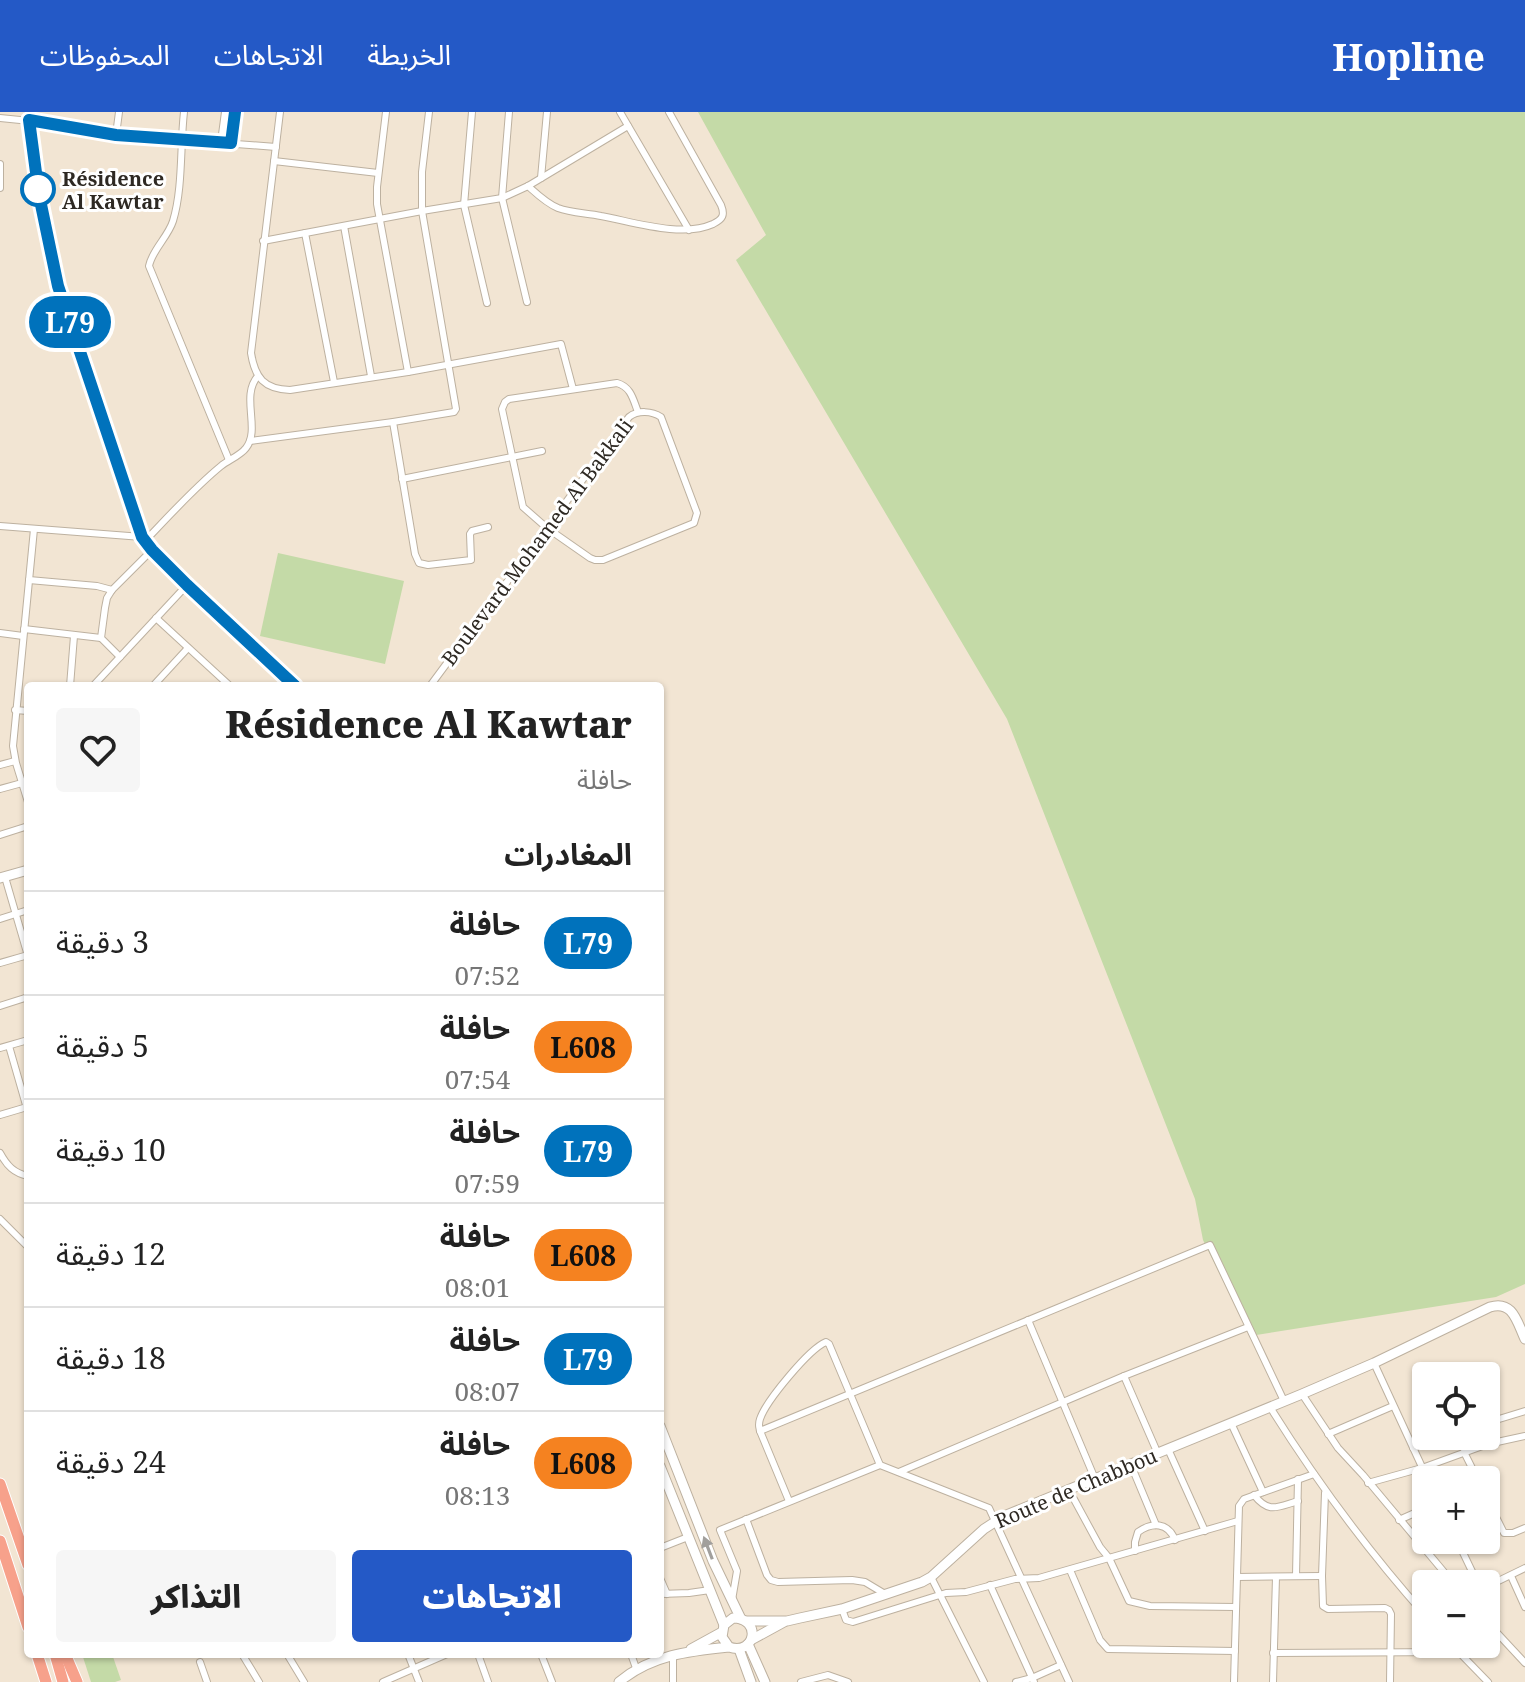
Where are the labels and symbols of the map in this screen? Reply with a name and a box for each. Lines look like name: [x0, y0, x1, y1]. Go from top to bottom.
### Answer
place label: Résidence Al Kawtar: [62, 165, 164, 215]
marker: Résidence Al Kawtar: [21, 172, 55, 206]
line badge: L79: [24, 296, 116, 348]
street label: Boulevard Mohamed Al Bakkali: [435, 413, 639, 671]
street label: Route de Chabbou: [991, 1442, 1161, 1534]
one-way arrow: [702, 1536, 715, 1560]

